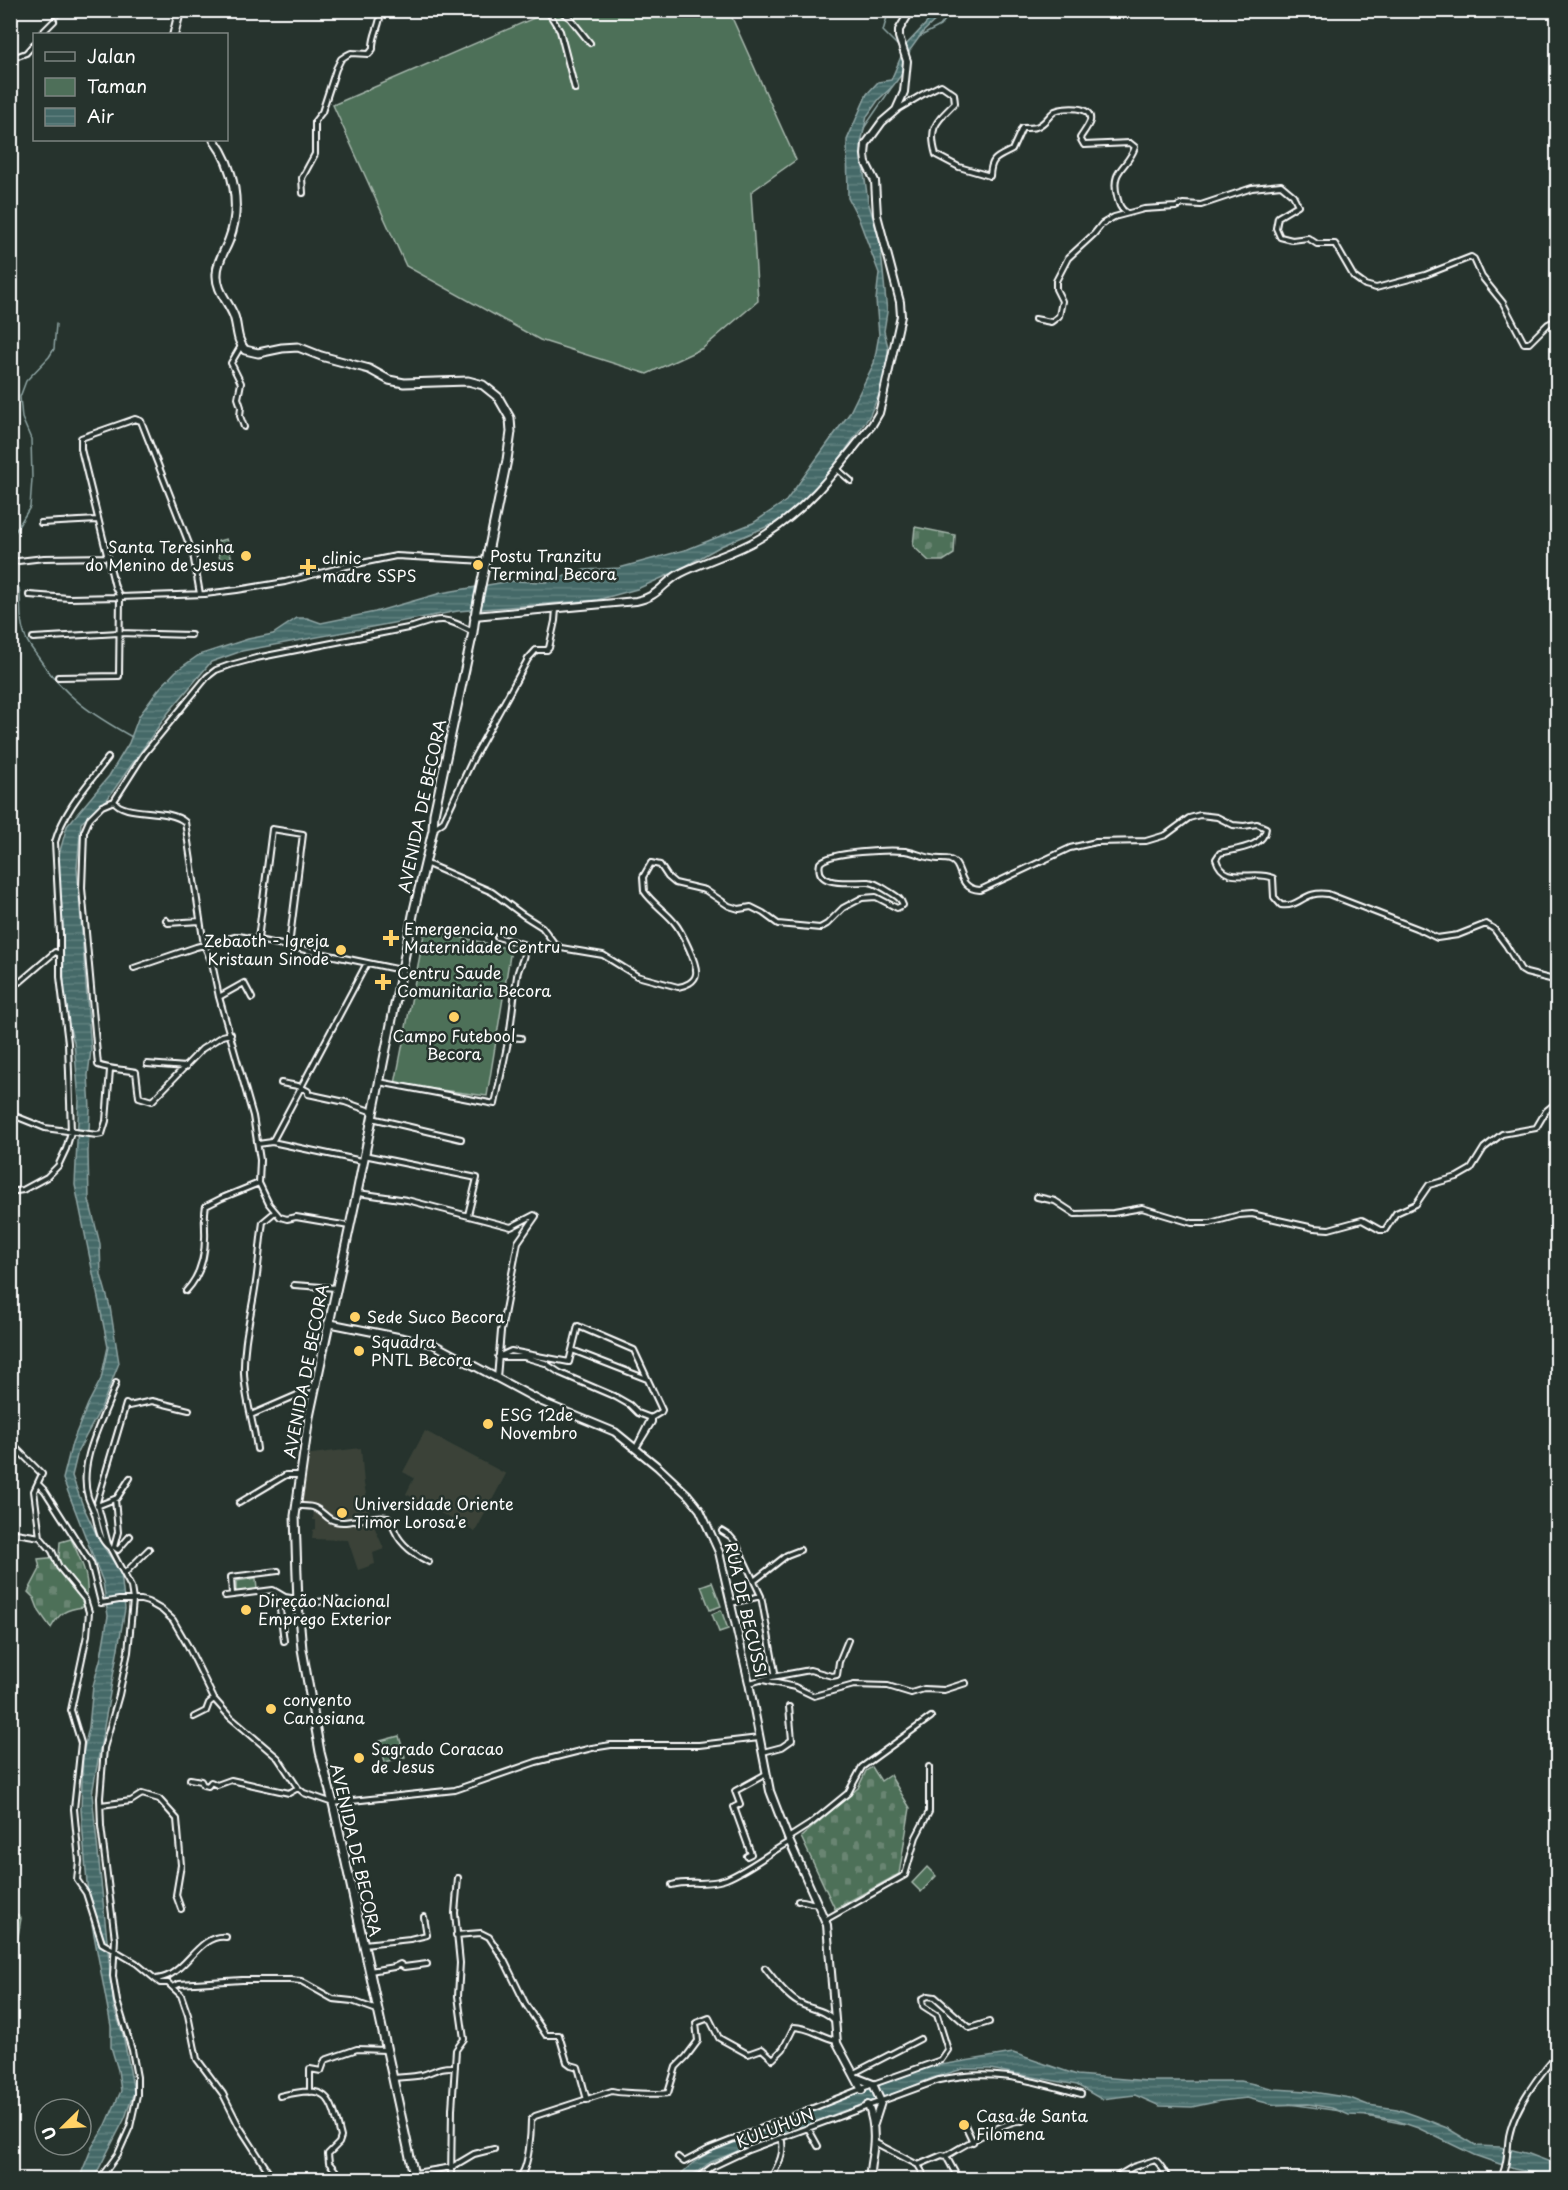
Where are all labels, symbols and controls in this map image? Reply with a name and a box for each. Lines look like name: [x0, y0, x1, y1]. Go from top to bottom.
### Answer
legend: [33, 33, 228, 141]
text: Jalan: [87, 42, 136, 69]
text: Taman: [87, 72, 147, 99]
text: Air: [87, 102, 115, 129]
place label: Santa Teresinha do Menino de Jesus: [85, 534, 234, 576]
place label: Postu Tranzitu Terminal Becora: [490, 543, 617, 585]
place label: clinic madre SSPS: [322, 545, 417, 587]
marker: Santa Teresinha do Menino de Jesus: [239, 549, 253, 563]
marker: clinic madre SSPS: [299, 558, 317, 576]
marker: Postu Tranzitu Terminal Becora: [471, 558, 485, 572]
street label: AVENIDA DE BECORA: [391, 717, 451, 895]
place label: Emergencia no Maternidade Centru: [404, 916, 560, 958]
place label: Zebaoth - Igreja Kristaun Sinode: [204, 928, 329, 970]
marker: Emergencia no Maternidade Centru: [382, 929, 400, 947]
marker: Zebaoth - Igreja Kristaun Sinode: [334, 943, 348, 957]
place label: Centru Saude Comunitaria Becora: [397, 960, 551, 1002]
marker: Centru Saude Comunitaria Becora: [374, 973, 392, 991]
marker: Campo Futebool Becora: [447, 1010, 461, 1024]
place label: Campo Futebool Becora: [393, 1023, 516, 1065]
street label: AVENIDA DE BECORA: [276, 1282, 334, 1460]
place label: Sede Suco Becora: [367, 1304, 505, 1328]
marker: Sede Suco Becora: [348, 1310, 362, 1324]
place label: Squadra PNTL Becora: [371, 1329, 472, 1371]
marker: Squadra PNTL Becora: [352, 1344, 366, 1358]
place label: ESG 12de Novembro: [500, 1402, 578, 1444]
marker: ESG 12de Novembro: [481, 1417, 495, 1431]
place label: Universidade Oriente Timor Lorosa'e: [354, 1491, 514, 1533]
marker: Universidade Oriente Timor Lorosa'e: [335, 1506, 349, 1520]
street label: RUA DE BECUSSI: [720, 1540, 774, 1680]
place label: Direção Nacional Emprego Exterior: [258, 1588, 392, 1630]
marker: Direção Nacional Emprego Exterior: [239, 1603, 253, 1617]
place label: convento Canosiana: [283, 1687, 365, 1729]
marker: convento Canosiana: [264, 1702, 278, 1716]
place label: Sagrado Coracao de Jesus: [371, 1736, 504, 1778]
marker: Sagrado Coracao de Jesus: [352, 1751, 366, 1765]
street label: AVENIDA DE BECORA: [325, 1761, 389, 1939]
north arrow: [33, 2097, 93, 2157]
street label: KULUHUN: [732, 2101, 817, 2153]
place label: Casa de Santa Filomena: [976, 2103, 1088, 2145]
marker: Casa de Santa Filomena: [957, 2118, 971, 2132]
text: U: [35, 2123, 62, 2144]

